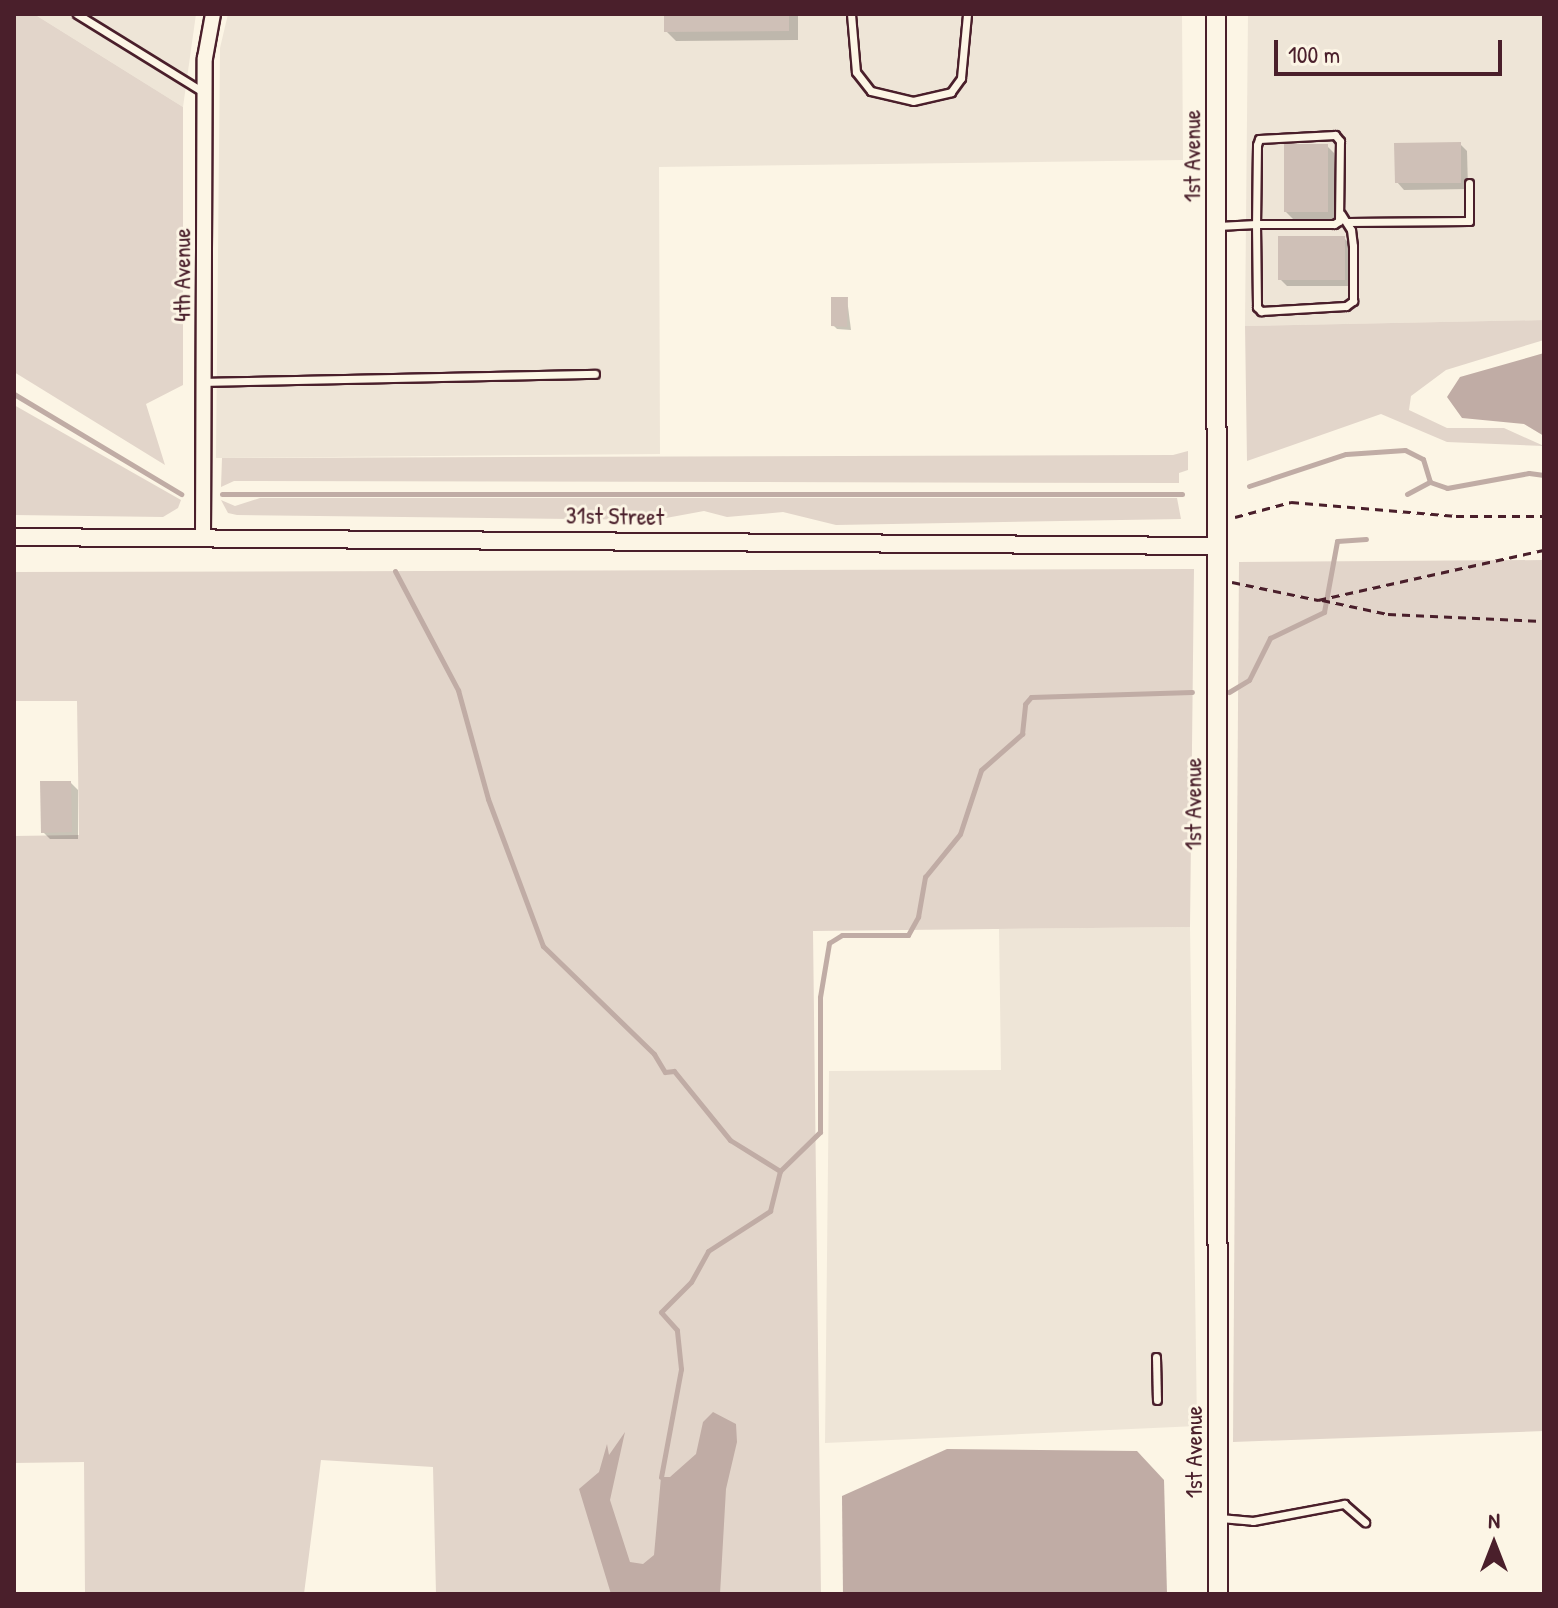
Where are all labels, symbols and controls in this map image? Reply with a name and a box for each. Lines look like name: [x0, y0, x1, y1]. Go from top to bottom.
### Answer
scale bar: [1278, 24, 1506, 74]
text: 100 m: [1288, 38, 1340, 70]
street label: 1st Avenue: [1178, 110, 1206, 202]
street label: 4th Avenue: [168, 228, 196, 322]
street label: 31st Street: [566, 501, 664, 531]
street label: 1st Avenue: [1179, 758, 1207, 850]
street label: 1st Avenue: [1180, 1406, 1208, 1498]
north arrow: [1454, 1504, 1534, 1584]
text: N: [1488, 1505, 1500, 1535]

